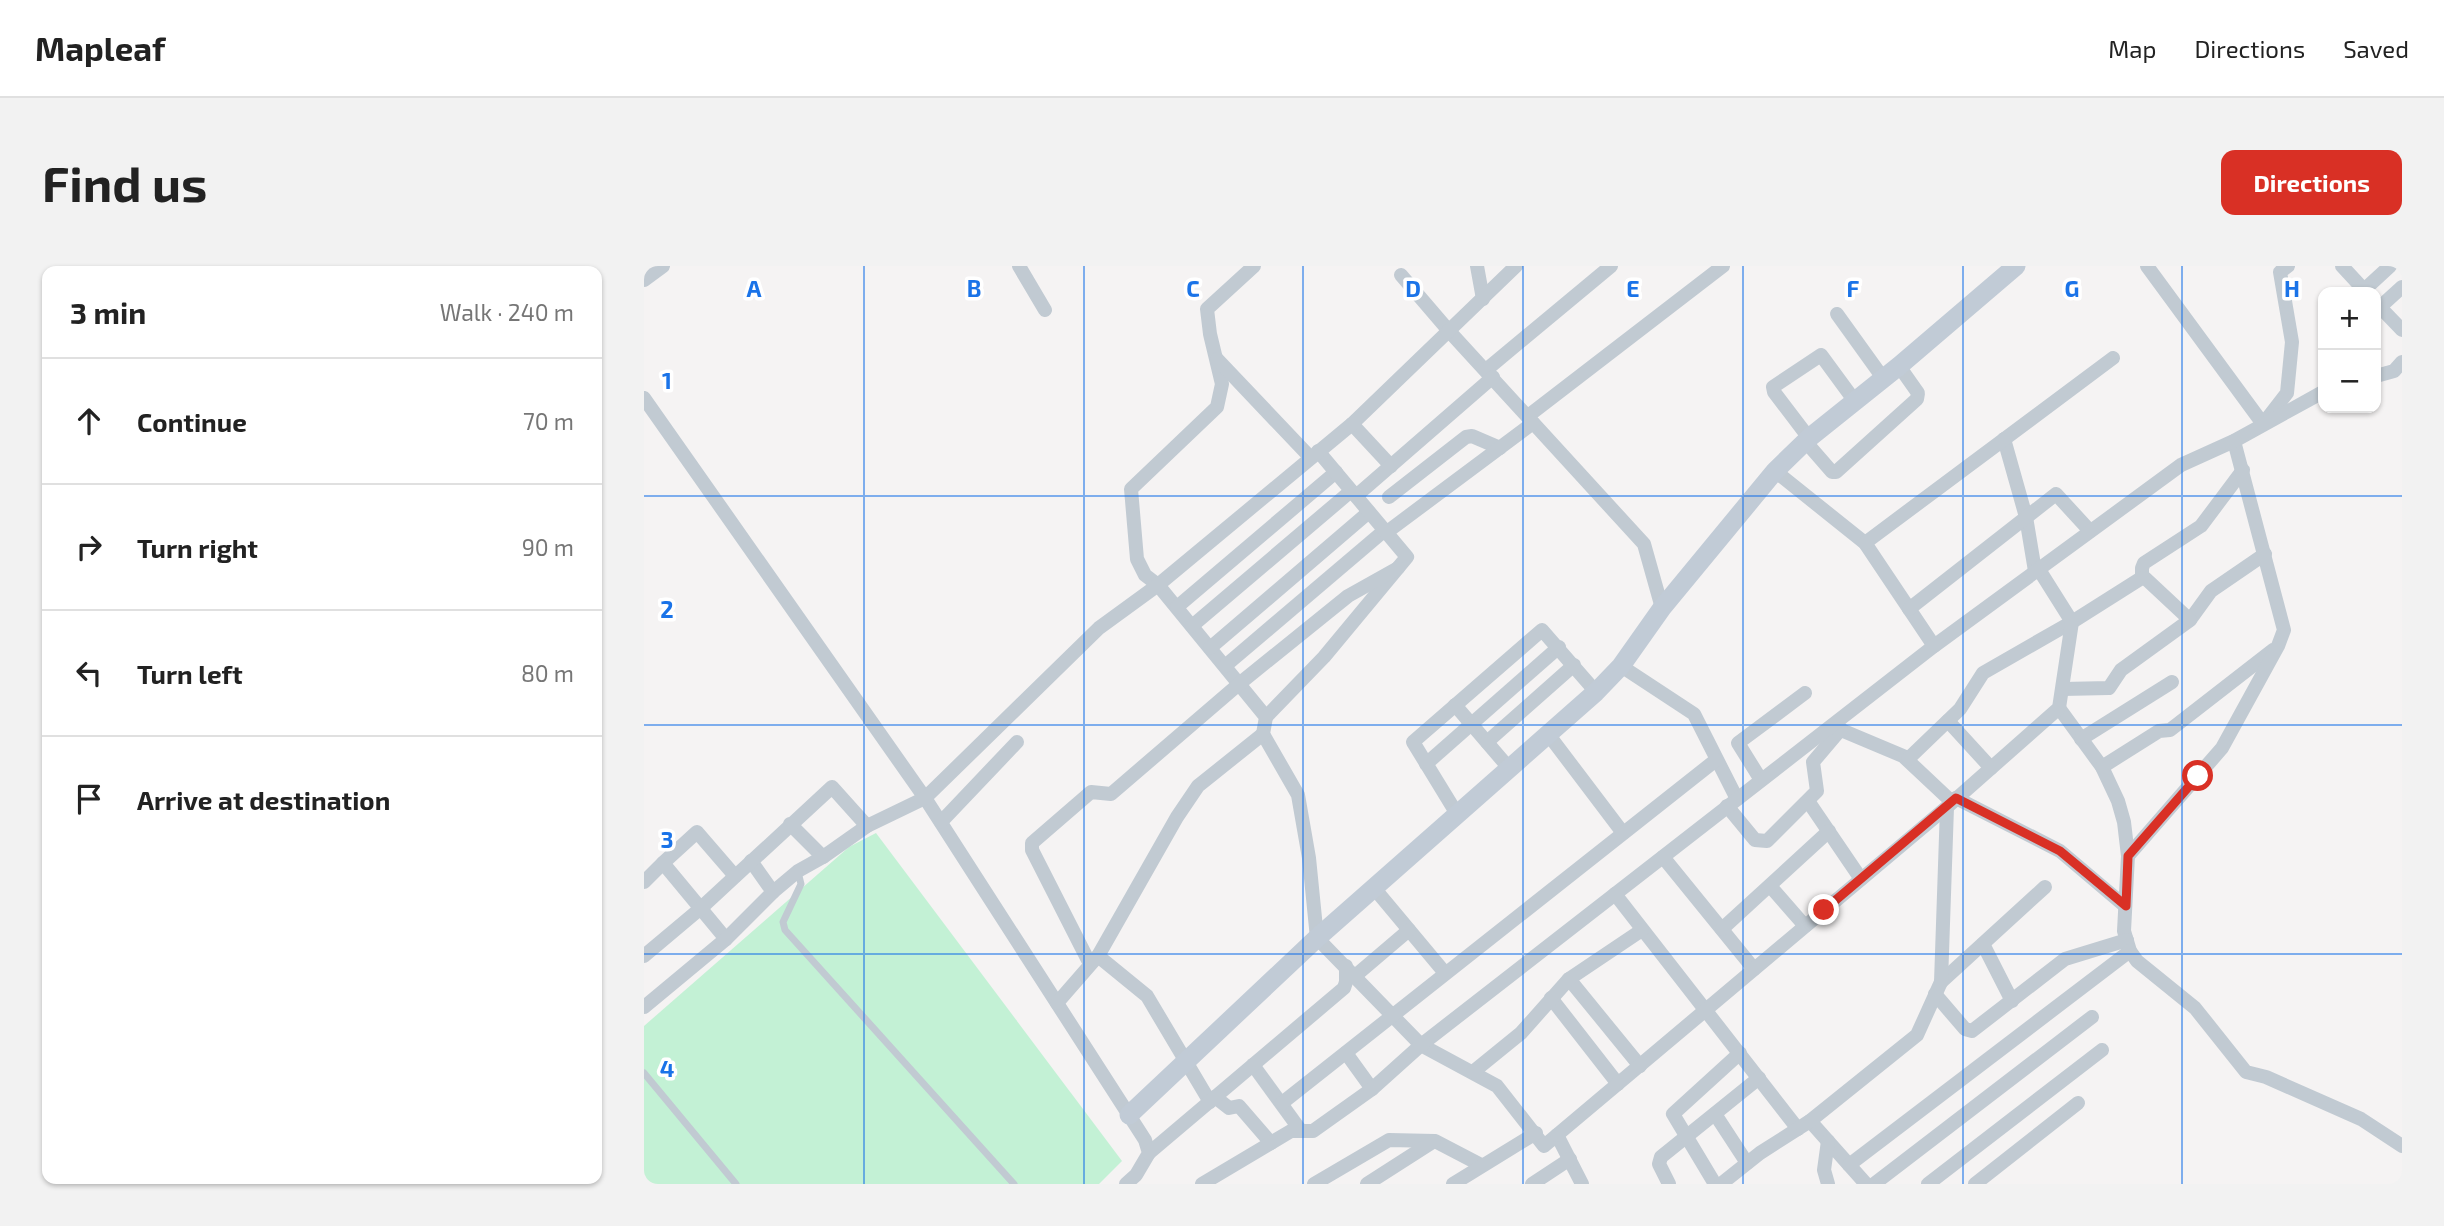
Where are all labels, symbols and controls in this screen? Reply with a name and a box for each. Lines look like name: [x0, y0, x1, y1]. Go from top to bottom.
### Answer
text: Mapleaf: [35, 28, 165, 68]
text: Map: [2108, 34, 2156, 63]
text: Directions: [2194, 34, 2305, 63]
text: Saved: [2343, 34, 2409, 63]
button: Directions: [2221, 150, 2402, 215]
text: Find us: [42, 153, 207, 212]
text: A: [746, 274, 762, 302]
text: B: [967, 274, 981, 302]
text: C: [1186, 274, 1200, 302]
text: D: [1405, 274, 1421, 302]
text: E: [1626, 274, 1640, 302]
text: F: [1847, 274, 1860, 302]
text: G: [2065, 274, 2079, 302]
text: H: [2284, 274, 2300, 302]
map controls: [2318, 287, 2381, 413]
button: +: [2318, 287, 2381, 350]
text: 3 min: [70, 294, 146, 330]
text: Walk · 240 m: [440, 298, 574, 326]
button: −: [2318, 350, 2381, 413]
text: 1: [662, 366, 672, 394]
icon: ahead: [70, 402, 108, 440]
text: Continue: [137, 406, 247, 437]
text: 70 m: [523, 407, 574, 435]
icon: right: [70, 528, 108, 566]
text: Turn right: [137, 532, 258, 563]
text: 90 m: [522, 533, 574, 561]
text: 2: [660, 595, 674, 623]
icon: left: [70, 654, 108, 692]
text: Turn left: [137, 658, 243, 689]
text: 80 m: [521, 659, 574, 687]
route start: [2182, 760, 2213, 791]
icon: arrive: [70, 780, 108, 818]
text: Arrive at destination: [137, 784, 390, 815]
text: 3: [660, 825, 674, 853]
route end: [1808, 894, 1839, 925]
text: 4: [660, 1054, 674, 1082]

